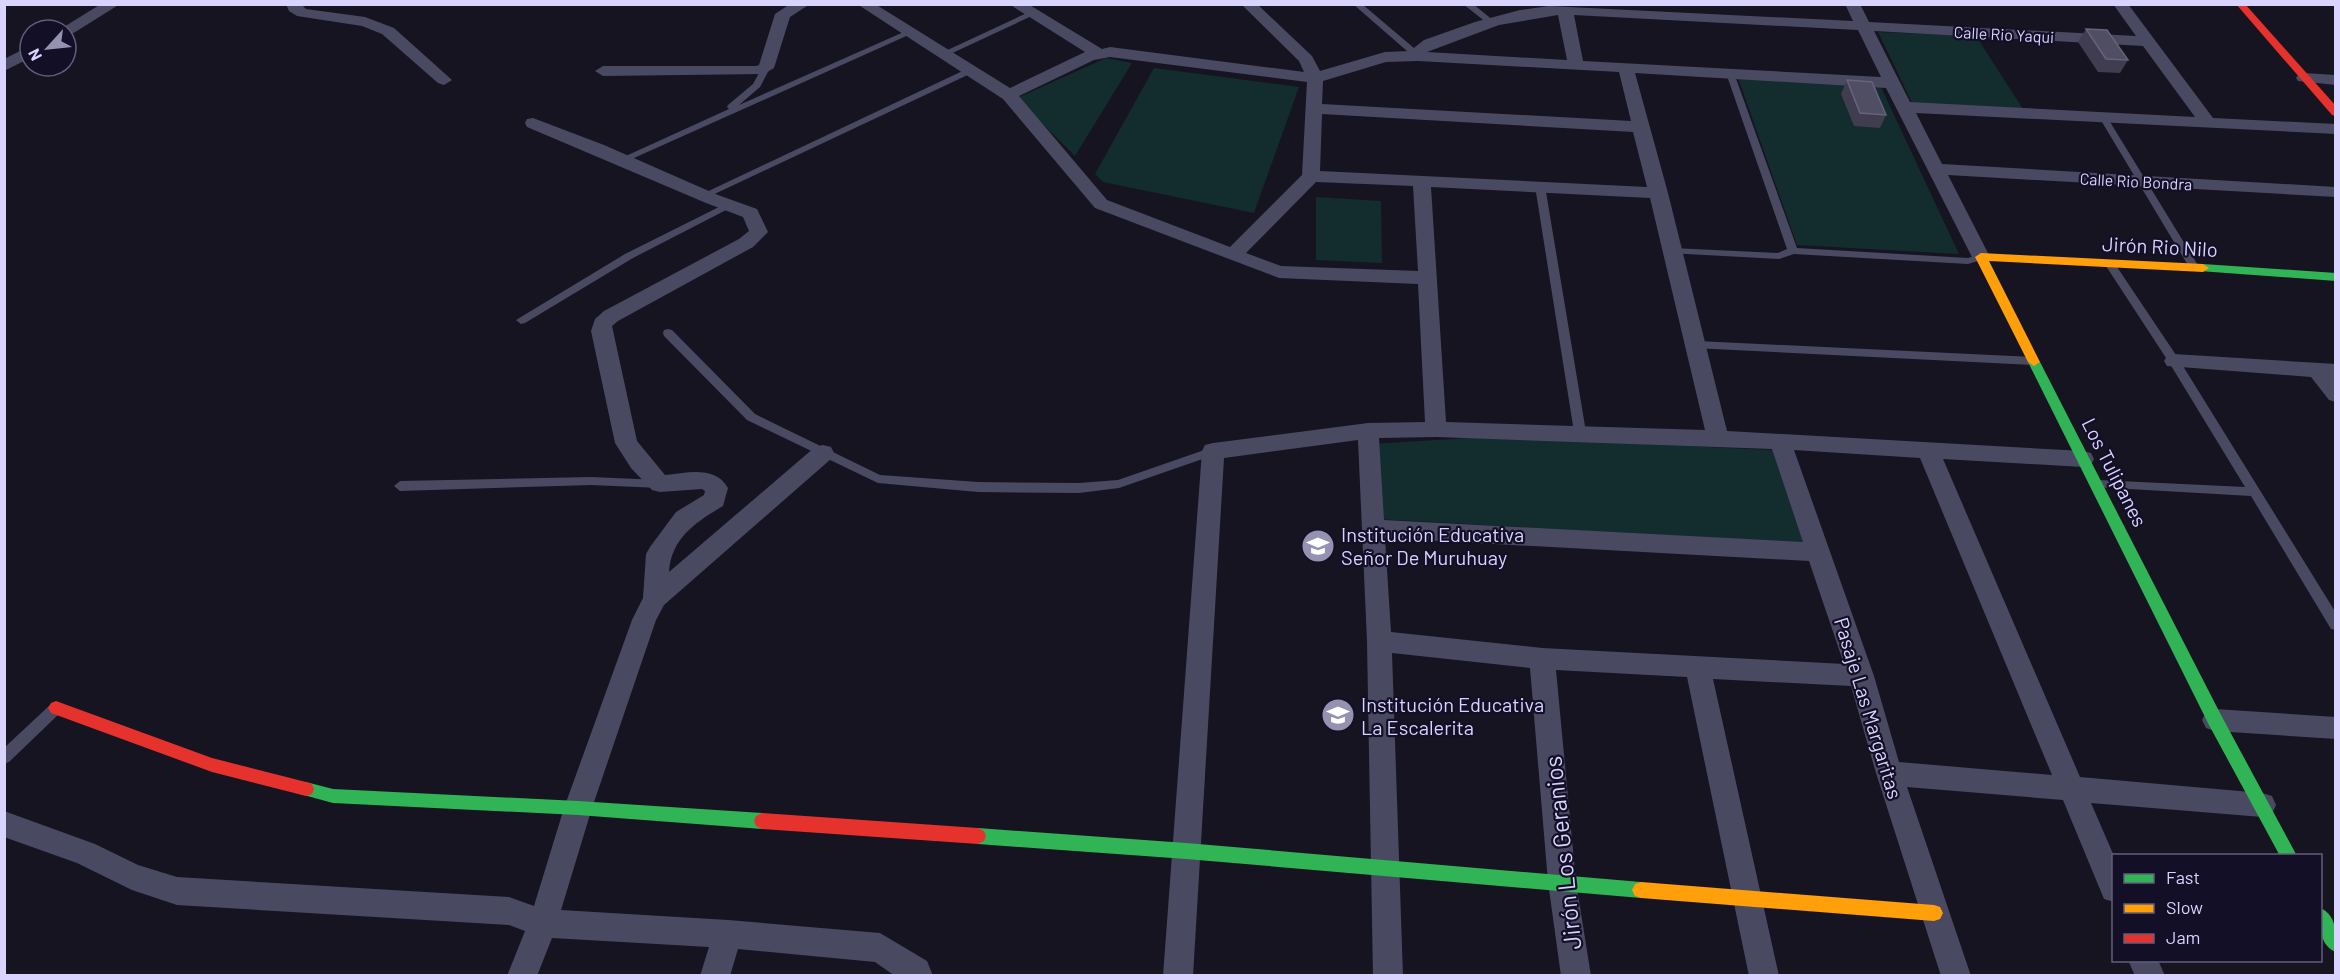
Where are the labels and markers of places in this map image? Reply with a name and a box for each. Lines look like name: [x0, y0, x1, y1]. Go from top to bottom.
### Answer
place label: Institución Educativa Señor De Muruhuay: [1341, 522, 1524, 569]
school or university icon: Institución Educativa Señor De Muruhuay: [1300, 528, 1336, 564]
place label: Institución Educativa La Escalerita: [1361, 692, 1544, 739]
school or university icon: Institución Educativa La Escalerita: [1320, 697, 1356, 733]

